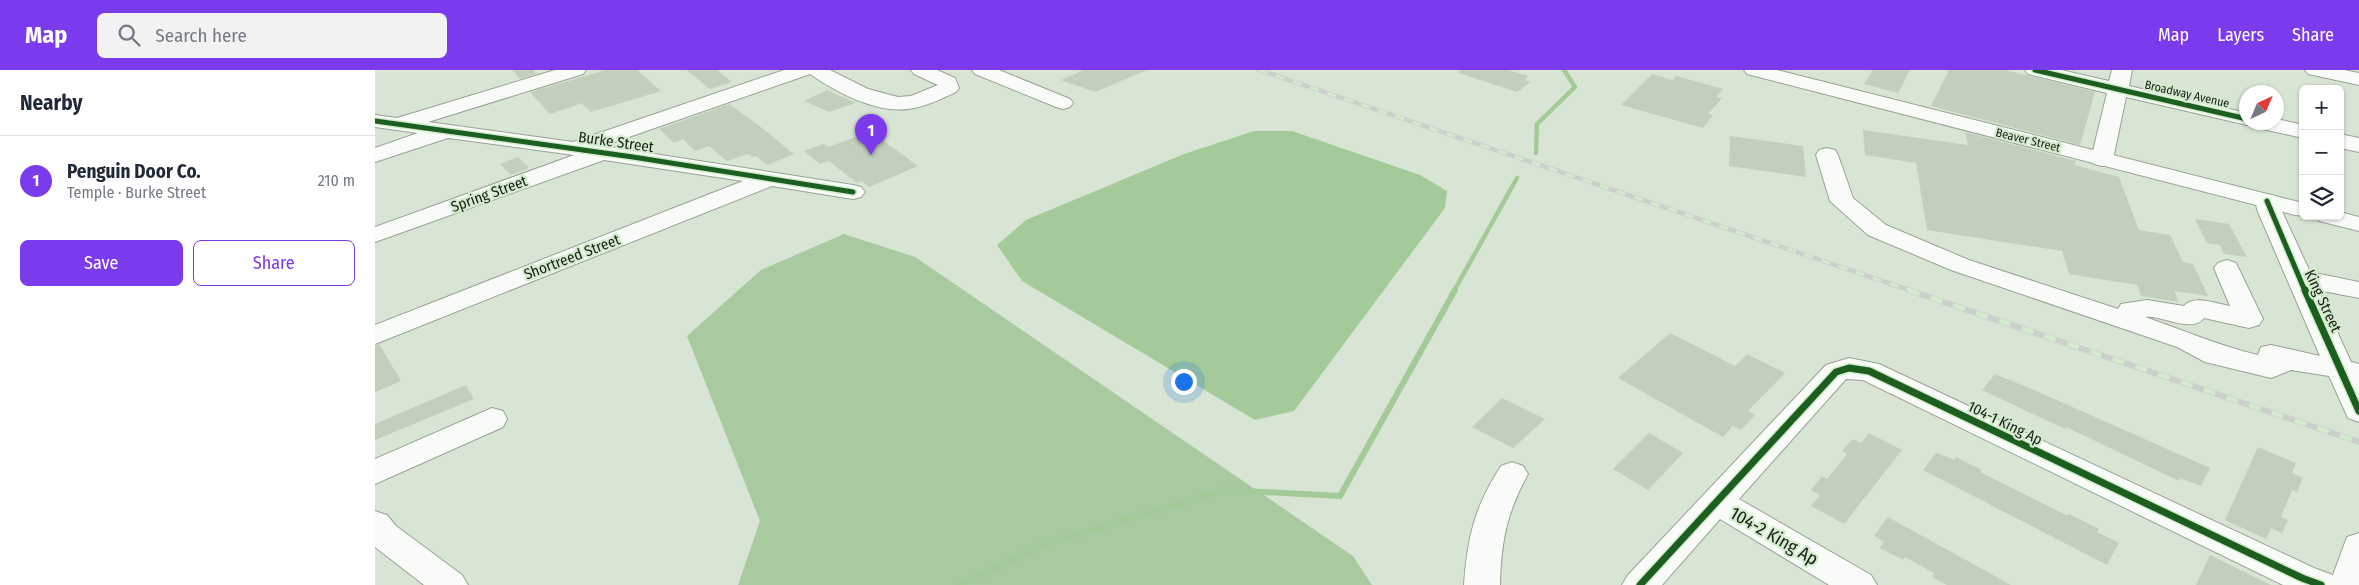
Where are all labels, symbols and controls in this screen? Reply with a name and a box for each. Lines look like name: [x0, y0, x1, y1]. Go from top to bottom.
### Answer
search box: [97, 13, 447, 58]
text: Map: [25, 21, 67, 49]
icon: search: [115, 21, 143, 49]
text: Search here: [155, 24, 247, 47]
text: Map: [2158, 24, 2189, 46]
text: Layers: [2217, 24, 2264, 46]
text: Share: [2292, 24, 2334, 46]
street label: Broadway Avenue: [2143, 77, 2231, 111]
north arrow: [2239, 85, 2284, 130]
map controls: [2299, 85, 2344, 220]
button: +: [2299, 85, 2344, 130]
text: Nearby: [20, 90, 82, 116]
pin: 1: [855, 114, 887, 155]
street label: Beaver Street: [1994, 125, 2062, 155]
street label: Burke Street: [577, 128, 655, 156]
button: −: [2299, 130, 2344, 175]
text: Penguin Door Co.: [67, 160, 201, 183]
text: 1: [33, 171, 39, 190]
text: 210 m: [318, 171, 355, 190]
street label: Spring Street: [448, 172, 530, 216]
button: layers: [2299, 175, 2344, 220]
text: Temple · Burke Street: [67, 183, 206, 202]
street label: Shortreed Street: [521, 230, 623, 284]
button: Save: [20, 240, 183, 286]
button: Share: [193, 240, 355, 286]
street label: King Street: [2301, 267, 2345, 335]
your location: [1171, 369, 1197, 395]
street label: 104-1 King Ap: [1965, 397, 2045, 449]
street label: 104-2 King Ap: [1726, 502, 1822, 570]

